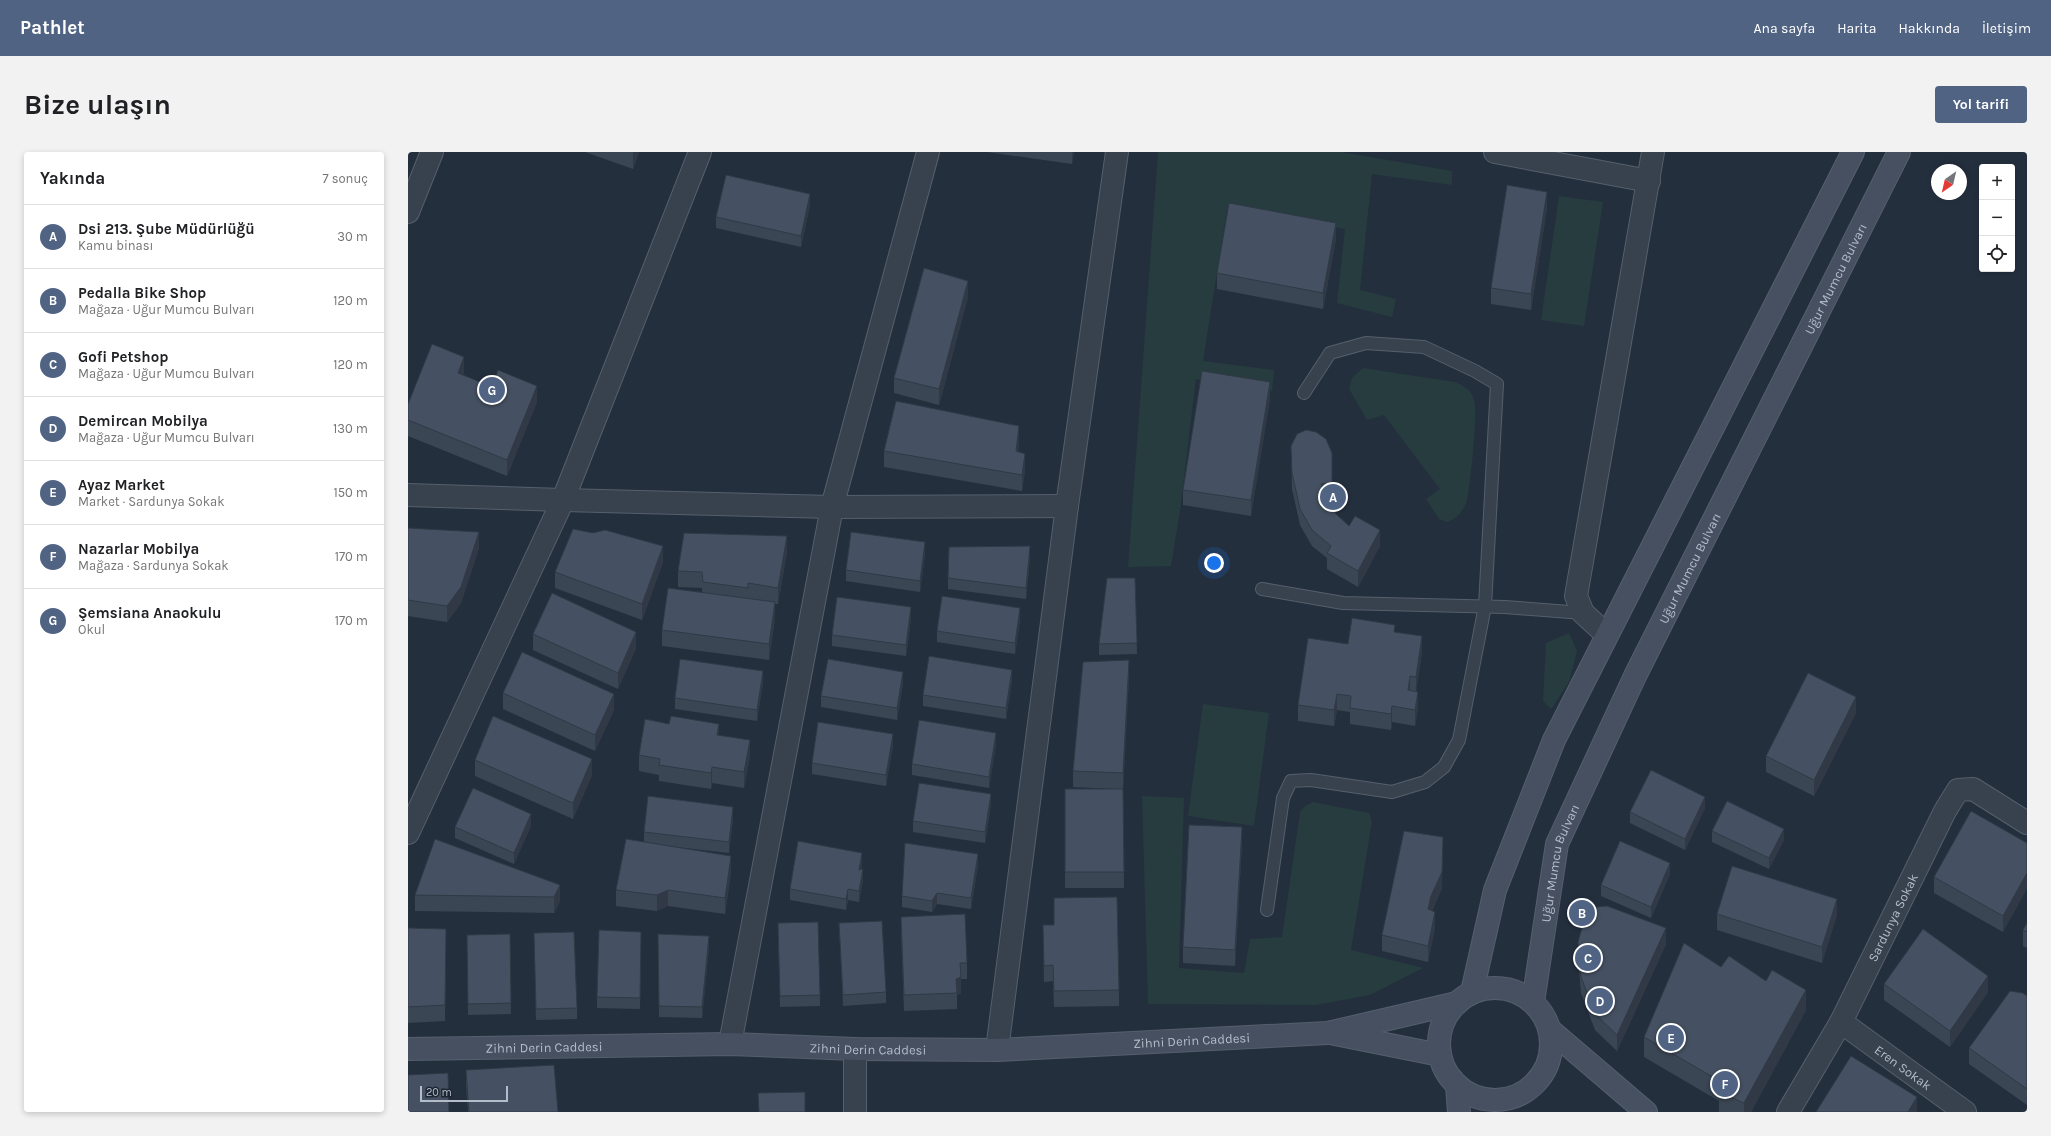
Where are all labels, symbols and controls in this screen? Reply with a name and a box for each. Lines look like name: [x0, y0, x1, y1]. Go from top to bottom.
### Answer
text: Pathlet: [20, 17, 85, 39]
text: Ana sayfa: [1754, 20, 1815, 37]
text: Harita: [1837, 20, 1876, 37]
text: Hakkında: [1898, 20, 1960, 37]
text: İletişim: [1982, 20, 2031, 37]
button: Yol tarifi: [1935, 86, 2027, 123]
text: Bize ulaşın: [24, 88, 171, 121]
north arrow: [1931, 164, 1967, 200]
map controls: [1979, 164, 2015, 272]
button: +: [1979, 164, 2015, 200]
text: Yakında: [40, 168, 105, 188]
text: 7 sonuç: [322, 171, 368, 186]
button: −: [1979, 200, 2015, 236]
text: Dsi 213. Şube Müdürlüğü: [78, 220, 255, 238]
street label: Uğur Mumcu Bulvarı: [1801, 221, 1870, 337]
text: A: [49, 229, 57, 244]
text: 30 m: [337, 229, 368, 244]
button: locate: [1979, 236, 2015, 272]
text: Kamu binası: [78, 238, 153, 253]
text: Pedalla Bike Shop: [78, 284, 206, 302]
text: B: [49, 293, 57, 308]
text: 120 m: [333, 293, 368, 308]
text: Mağaza · Uğur Mumcu Bulvarı: [78, 302, 255, 317]
text: Gofi Petshop: [78, 348, 168, 366]
text: C: [49, 357, 57, 372]
text: 120 m: [333, 357, 368, 372]
text: Mağaza · Uğur Mumcu Bulvarı: [78, 366, 255, 381]
pin: G: [479, 375, 505, 405]
text: Demircan Mobilya: [78, 412, 208, 430]
text: D: [49, 421, 57, 436]
text: 130 m: [333, 421, 368, 436]
text: Mağaza · Uğur Mumcu Bulvarı: [78, 430, 255, 445]
text: Ayaz Market: [78, 476, 165, 494]
pin: A: [1320, 482, 1346, 512]
text: E: [49, 485, 57, 500]
text: 150 m: [333, 485, 368, 500]
text: Market · Sardunya Sokak: [78, 494, 224, 509]
street label: Uğur Mumcu Bulvarı: [1656, 510, 1724, 626]
text: Nazarlar Mobilya: [78, 540, 199, 558]
text: F: [49, 549, 57, 564]
text: 170 m: [335, 549, 368, 564]
your location: [1204, 553, 1224, 573]
text: Mağaza · Sardunya Sokak: [78, 558, 229, 573]
text: Şemsiana Anaokulu: [78, 604, 222, 622]
text: G: [49, 613, 57, 628]
text: 170 m: [335, 613, 368, 628]
text: Okul: [78, 622, 105, 637]
street label: Uğur Mumcu Bulvarı: [1539, 803, 1583, 925]
street label: Sardunya Sokak: [1865, 871, 1921, 964]
pin: B: [1569, 898, 1595, 928]
pin: C: [1575, 943, 1601, 973]
pin: D: [1587, 986, 1613, 1016]
pin: E: [1658, 1023, 1684, 1053]
street label: Zihni Derin Caddesi: [1133, 1030, 1250, 1051]
street label: Zihni Derin Caddesi: [485, 1039, 603, 1056]
street label: Zihni Derin Caddesi: [809, 1040, 926, 1058]
street label: Eren Sokak: [1872, 1042, 1934, 1093]
pin: F: [1712, 1069, 1738, 1099]
scale bar: [420, 1084, 508, 1103]
text: 20 m: [426, 1086, 452, 1099]

